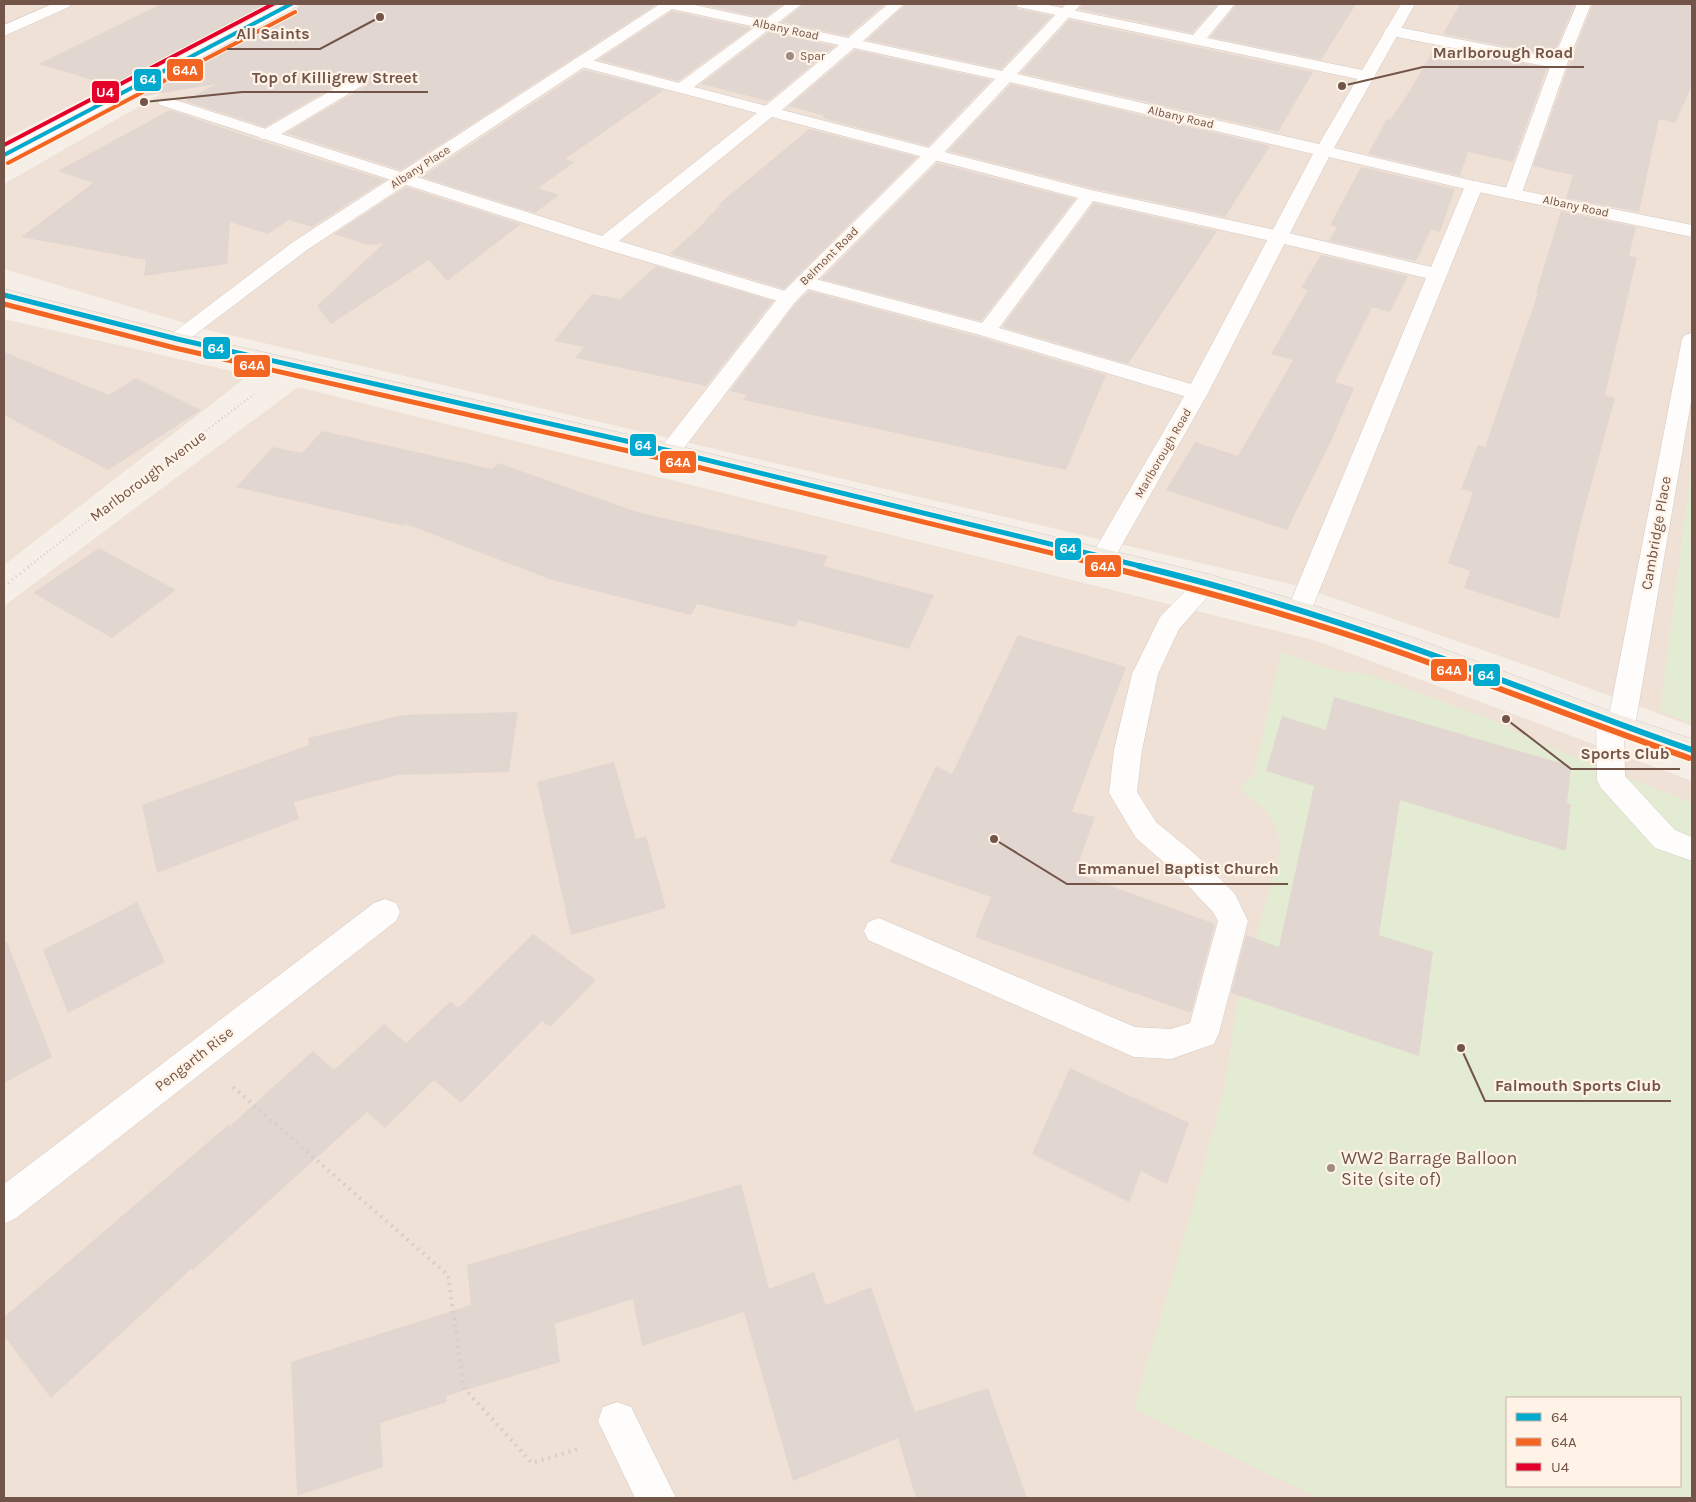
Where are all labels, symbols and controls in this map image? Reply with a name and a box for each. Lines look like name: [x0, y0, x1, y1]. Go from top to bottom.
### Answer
street label: Albany Road: [752, 15, 820, 43]
callout: All Saints: [227, 18, 320, 49]
text: All Saints: [236, 24, 310, 43]
callout: Marlborough Road: [1423, 36, 1584, 67]
text: Marlborough Road: [1433, 43, 1573, 62]
place label: Spar: [800, 49, 826, 63]
marker: Spar: [784, 50, 796, 62]
line badge: 64A: [166, 58, 204, 82]
callout: Top of Killigrew Street: [242, 61, 428, 92]
text: 64A: [172, 62, 198, 79]
line badge: 64: [133, 68, 162, 92]
text: Top of Killigrew Street: [252, 68, 418, 87]
text: 64: [140, 71, 157, 88]
line badge: U4: [91, 80, 120, 104]
text: U4: [96, 84, 115, 101]
street label: Albany Road: [1147, 103, 1215, 131]
street label: Albany Place: [387, 142, 453, 192]
street label: Albany Road: [1542, 192, 1610, 220]
street label: Belmont Road: [797, 224, 861, 288]
line badge: 64: [202, 336, 231, 360]
text: 64: [208, 340, 225, 357]
line badge: 64A: [233, 354, 271, 378]
text: 64A: [239, 357, 265, 374]
street label: Marlborough Road: [1132, 406, 1194, 500]
street label: Marlborough Avenue: [86, 426, 210, 526]
line badge: 64: [629, 433, 657, 457]
text: 64: [635, 437, 652, 454]
line badge: 64A: [659, 450, 697, 474]
text: 64A: [665, 454, 691, 471]
street label: Cambridge Place: [1637, 475, 1675, 591]
line badge: 64: [1054, 537, 1082, 561]
text: 64: [1060, 540, 1077, 557]
line badge: 64A: [1084, 554, 1122, 578]
text: 64A: [1090, 558, 1116, 575]
line badge: 64A: [1430, 658, 1468, 682]
text: 64A: [1436, 662, 1462, 679]
line badge: 64: [1472, 663, 1501, 687]
text: 64: [1478, 667, 1495, 684]
callout: Sports Club: [1571, 738, 1680, 769]
text: Sports Club: [1581, 744, 1670, 763]
callout: Emmanuel Baptist Church: [1067, 853, 1288, 884]
text: Emmanuel Baptist Church: [1077, 859, 1279, 878]
street label: Pengarth Rise: [151, 1023, 237, 1095]
callout: Falmouth Sports Club: [1485, 1070, 1671, 1101]
text: Falmouth Sports Club: [1495, 1076, 1661, 1095]
place label: WW2 Barrage Balloon Site (site of): [1341, 1147, 1517, 1190]
marker: WW2 Barrage Balloon Site (site of): [1325, 1162, 1337, 1174]
legend: [1506, 1397, 1681, 1487]
text: 64: [1551, 1408, 1569, 1426]
text: 64A: [1551, 1433, 1577, 1451]
text: U4: [1551, 1458, 1570, 1476]

